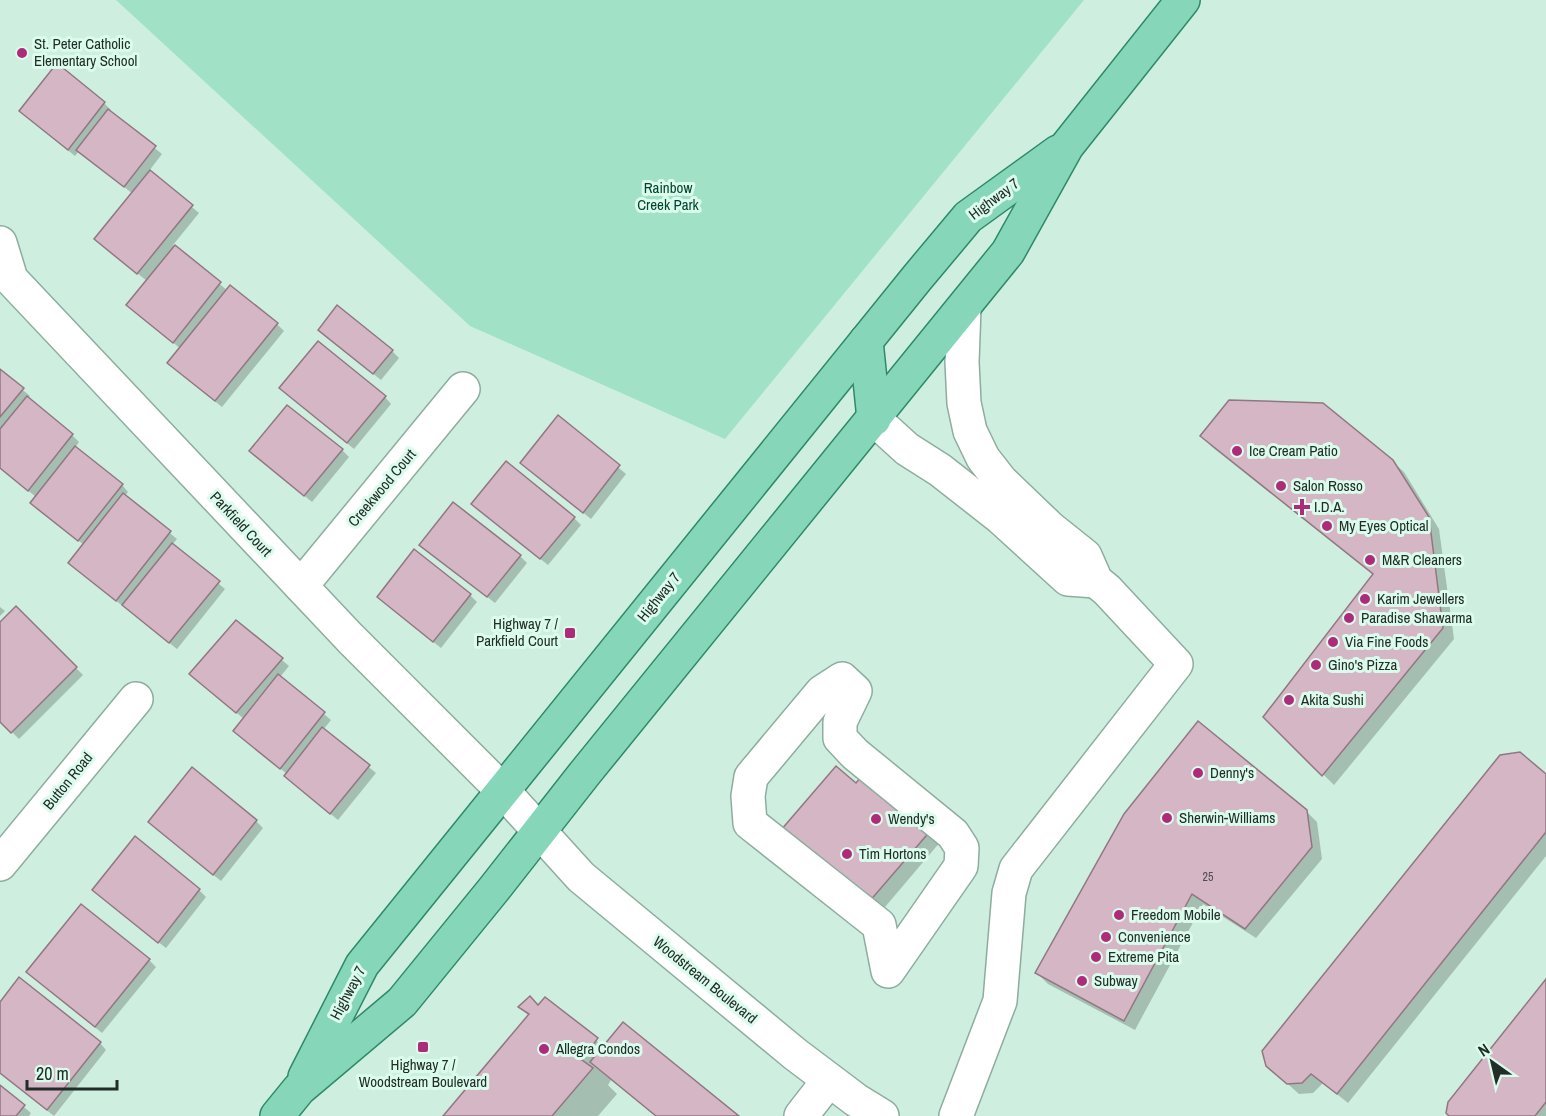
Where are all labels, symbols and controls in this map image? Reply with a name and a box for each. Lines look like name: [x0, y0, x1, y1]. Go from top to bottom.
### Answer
place label: St. Peter Catholic Elementary School: [34, 33, 137, 71]
marker: St. Peter Catholic Elementary School: [15, 46, 29, 60]
street label: Highway 7: [964, 173, 1023, 224]
park label: Rainbow Creek Park: [637, 177, 700, 215]
place label: Ice Cream Patio: [1249, 440, 1338, 461]
street label: Creekwood Court: [343, 444, 421, 531]
marker: Ice Cream Patio: [1230, 444, 1244, 458]
place label: Salon Rosso: [1293, 475, 1363, 496]
marker: Salon Rosso: [1274, 479, 1288, 493]
street label: Parkfield Court: [206, 486, 277, 561]
place label: I.D.A.: [1314, 496, 1345, 517]
marker: I.D.A.: [1295, 500, 1309, 514]
place label: My Eyes Optical: [1339, 515, 1429, 536]
marker: My Eyes Optical: [1320, 519, 1334, 533]
place label: M&R Cleaners: [1382, 549, 1462, 570]
marker: M&R Cleaners: [1363, 553, 1377, 567]
street label: Highway 7: [632, 567, 685, 626]
place label: Karim Jewellers: [1377, 588, 1464, 609]
marker: Karim Jewellers: [1358, 592, 1372, 606]
place label: Paradise Shawarma: [1361, 607, 1473, 628]
marker: Paradise Shawarma: [1342, 611, 1356, 625]
place label: Highway 7 / Parkfield Court: [476, 613, 559, 651]
marker: Highway 7 / Parkfield Court: [563, 626, 577, 640]
place label: Via Fine Foods: [1345, 631, 1428, 652]
marker: Via Fine Foods: [1326, 635, 1340, 649]
place label: Gino's Pizza: [1328, 654, 1398, 675]
marker: Gino's Pizza: [1309, 658, 1323, 672]
place label: Akita Sushi: [1300, 689, 1364, 710]
marker: Akita Sushi: [1282, 693, 1296, 707]
street label: Button Road: [38, 748, 97, 814]
place label: Denny's: [1210, 762, 1254, 783]
marker: Denny's: [1191, 766, 1205, 780]
place label: Sherwin-Williams: [1179, 807, 1275, 828]
place label: Wendy's: [888, 808, 935, 829]
marker: Sherwin-Williams: [1160, 811, 1174, 825]
marker: Wendy's: [869, 812, 883, 826]
place label: Tim Hortons: [859, 843, 926, 864]
marker: Tim Hortons: [840, 847, 854, 861]
house number: 25: [1203, 869, 1214, 885]
place label: Freedom Mobile: [1131, 904, 1221, 925]
marker: Freedom Mobile: [1112, 908, 1126, 922]
place label: Convenience: [1118, 926, 1191, 947]
marker: Convenience: [1099, 930, 1113, 944]
street label: Woodstream Boulevard: [649, 931, 762, 1028]
place label: Extreme Pita: [1108, 946, 1179, 967]
marker: Extreme Pita: [1089, 950, 1103, 964]
street label: Highway 7: [325, 962, 371, 1023]
place label: Subway: [1094, 970, 1139, 991]
marker: Subway: [1075, 974, 1089, 988]
north arrow: [1462, 1032, 1522, 1092]
place label: Allegra Condos: [555, 1038, 640, 1059]
text: N: [1474, 1038, 1494, 1061]
marker: Highway 7 / Woodstream Boulevard: [416, 1040, 430, 1054]
marker: Allegra Condos: [537, 1042, 551, 1056]
scale bar: [27, 1053, 117, 1091]
place label: Highway 7 / Woodstream Boulevard: [359, 1054, 487, 1092]
text: 20 m: [36, 1061, 69, 1086]

